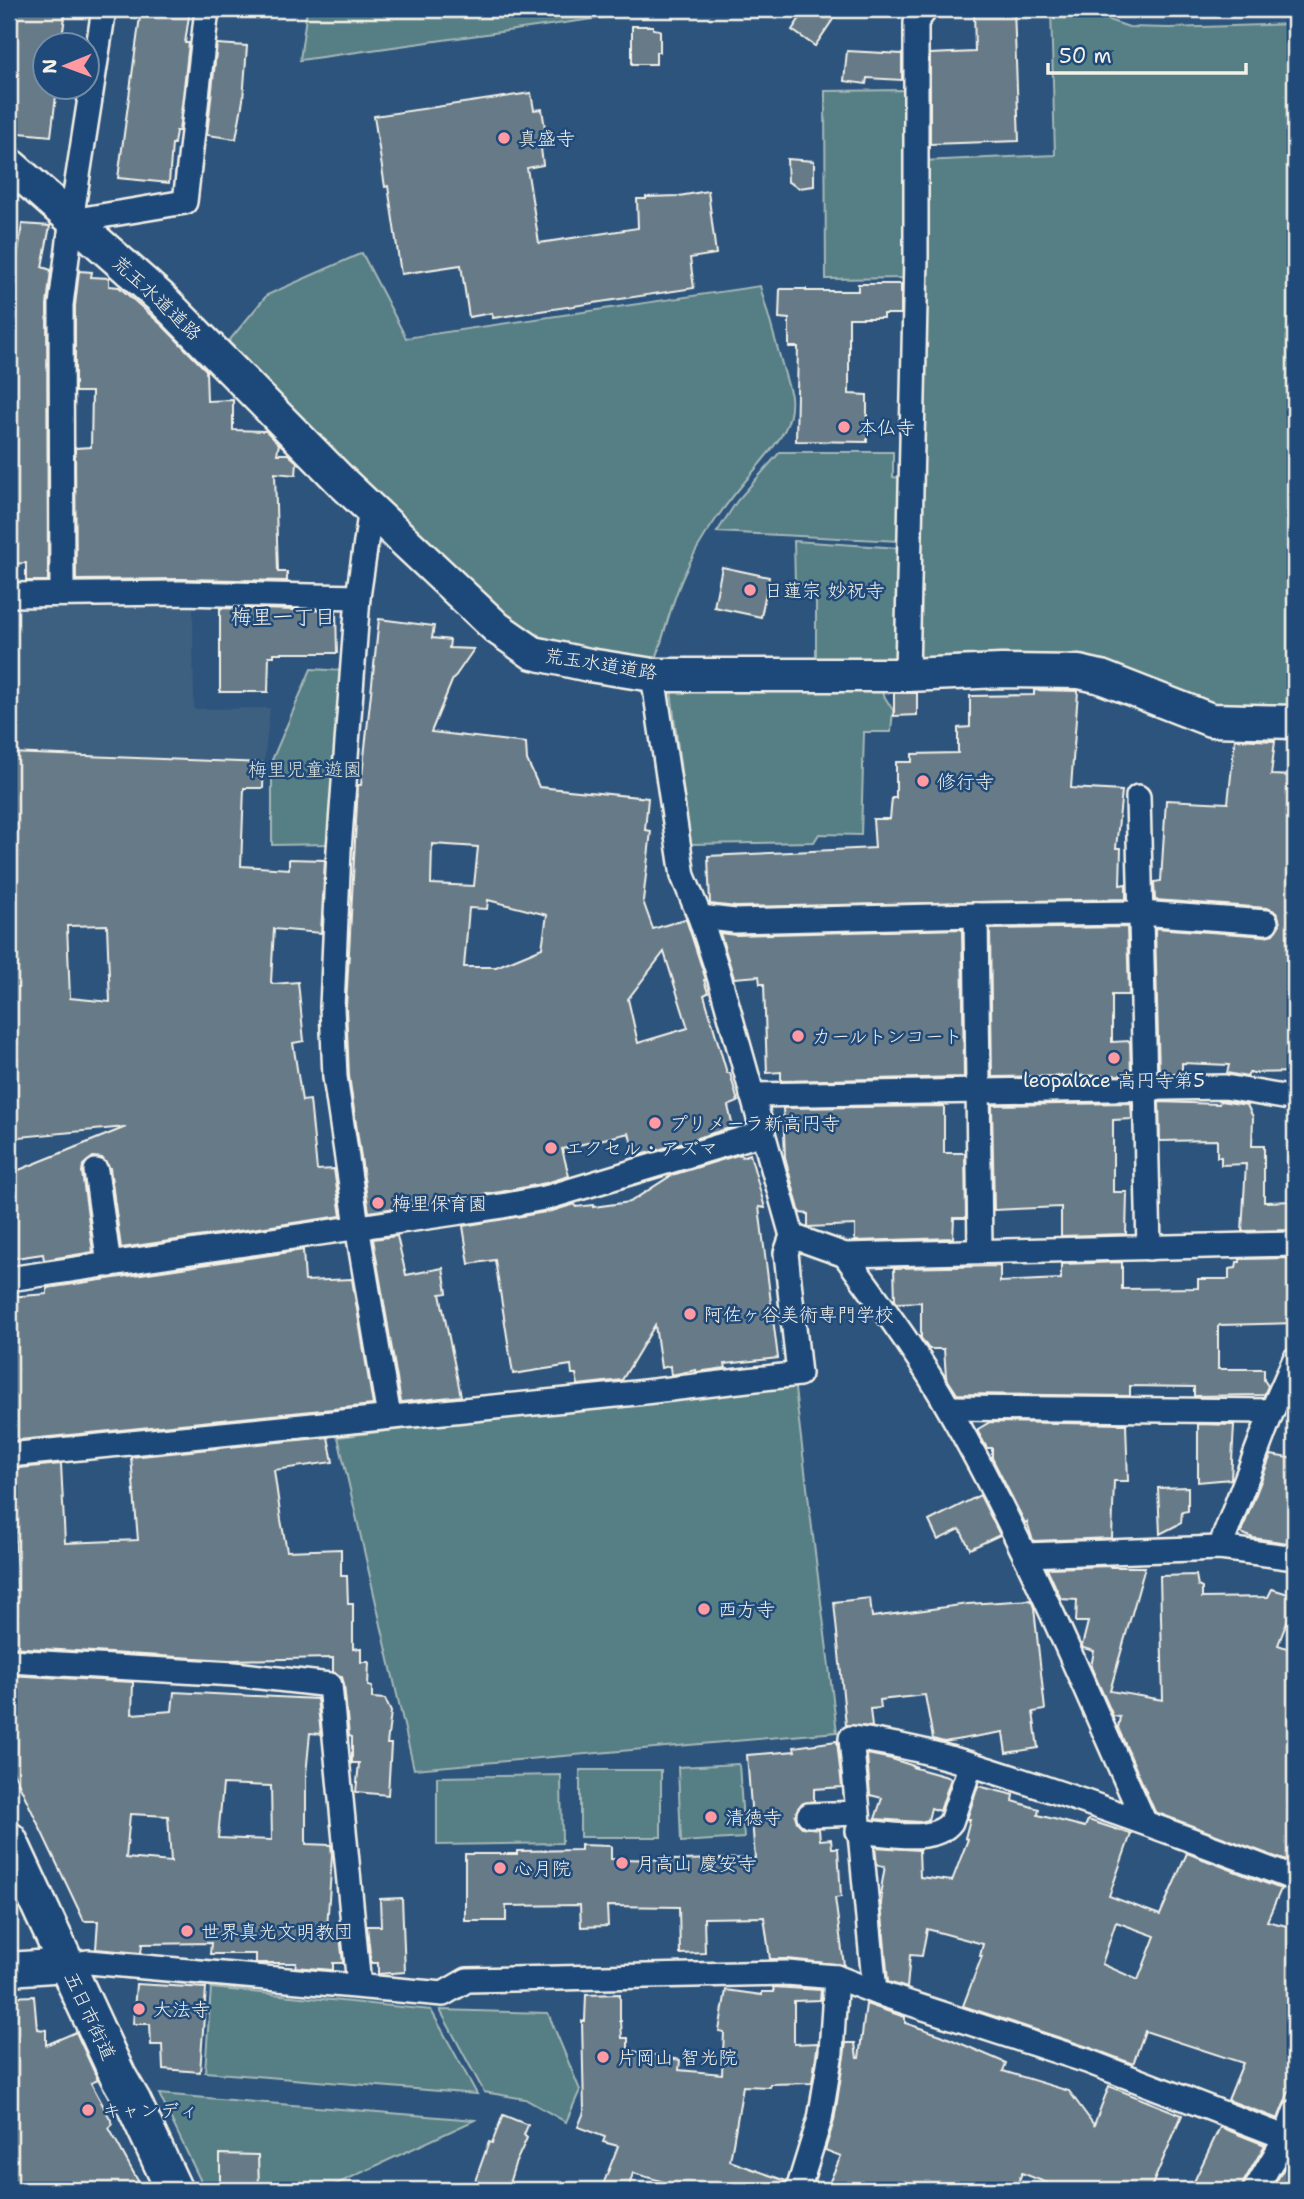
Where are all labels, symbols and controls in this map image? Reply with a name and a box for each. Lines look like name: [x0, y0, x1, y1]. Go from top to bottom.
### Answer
north arrow: [32, 32, 102, 102]
scale bar: [1048, 32, 1246, 76]
text: 50 m: [1059, 42, 1112, 70]
text: N: [37, 59, 62, 74]
place label: 真盛寺: [518, 126, 575, 151]
marker: 真盛寺: [496, 130, 512, 146]
street label: 荒玉水道道路: [107, 250, 207, 346]
place label: 本仏寺: [858, 415, 915, 440]
marker: 本仏寺: [836, 419, 852, 435]
place label: 日蓮宗 妙祝寺: [764, 578, 884, 603]
marker: 日蓮宗 妙祝寺: [742, 582, 758, 598]
district label: 梅里一丁目: [231, 603, 336, 631]
street label: 荒玉水道道路: [543, 643, 659, 685]
park label: 梅里児童遊園: [248, 757, 362, 782]
place label: 修行寺: [937, 769, 994, 794]
marker: 修行寺: [915, 773, 931, 789]
place label: カールトンコート: [812, 1024, 963, 1049]
marker: カールトンコート: [790, 1028, 806, 1044]
marker: leopalace 高円寺第5: [1106, 1050, 1122, 1066]
place label: leopalace 高円寺第5: [1023, 1068, 1205, 1093]
place label: プリメーラ新高円寺: [669, 1111, 840, 1136]
marker: プリメーラ新高円寺: [647, 1115, 663, 1131]
place label: エクセル・アズマ: [565, 1136, 718, 1161]
marker: エクセル・アズマ: [543, 1140, 559, 1156]
place label: 梅里保育園: [392, 1191, 487, 1216]
marker: 梅里保育園: [370, 1195, 386, 1211]
place label: 阿佐ヶ谷美術専門学校: [704, 1302, 894, 1327]
marker: 阿佐ヶ谷美術専門学校: [682, 1306, 698, 1322]
place label: 西方寺: [718, 1597, 775, 1622]
marker: 西方寺: [696, 1601, 712, 1617]
place label: 清徳寺: [725, 1805, 782, 1830]
marker: 清徳寺: [703, 1809, 719, 1825]
place label: 月高山 慶安寺: [636, 1851, 756, 1876]
marker: 月高山 慶安寺: [614, 1855, 630, 1871]
place label: 心月院: [514, 1856, 571, 1881]
marker: 心月院: [492, 1860, 508, 1876]
place label: 世界真光文明教団: [201, 1919, 353, 1944]
marker: 世界真光文明教団: [179, 1923, 195, 1939]
street label: 五日市街道: [59, 1968, 121, 2064]
place label: 大法寺: [153, 1997, 210, 2022]
marker: 大法寺: [131, 2001, 147, 2017]
place label: 片岡山 智光院: [617, 2045, 737, 2070]
marker: 片岡山 智光院: [595, 2049, 611, 2065]
place label: キャンディ: [102, 2098, 198, 2123]
marker: キャンディ: [80, 2102, 96, 2118]

